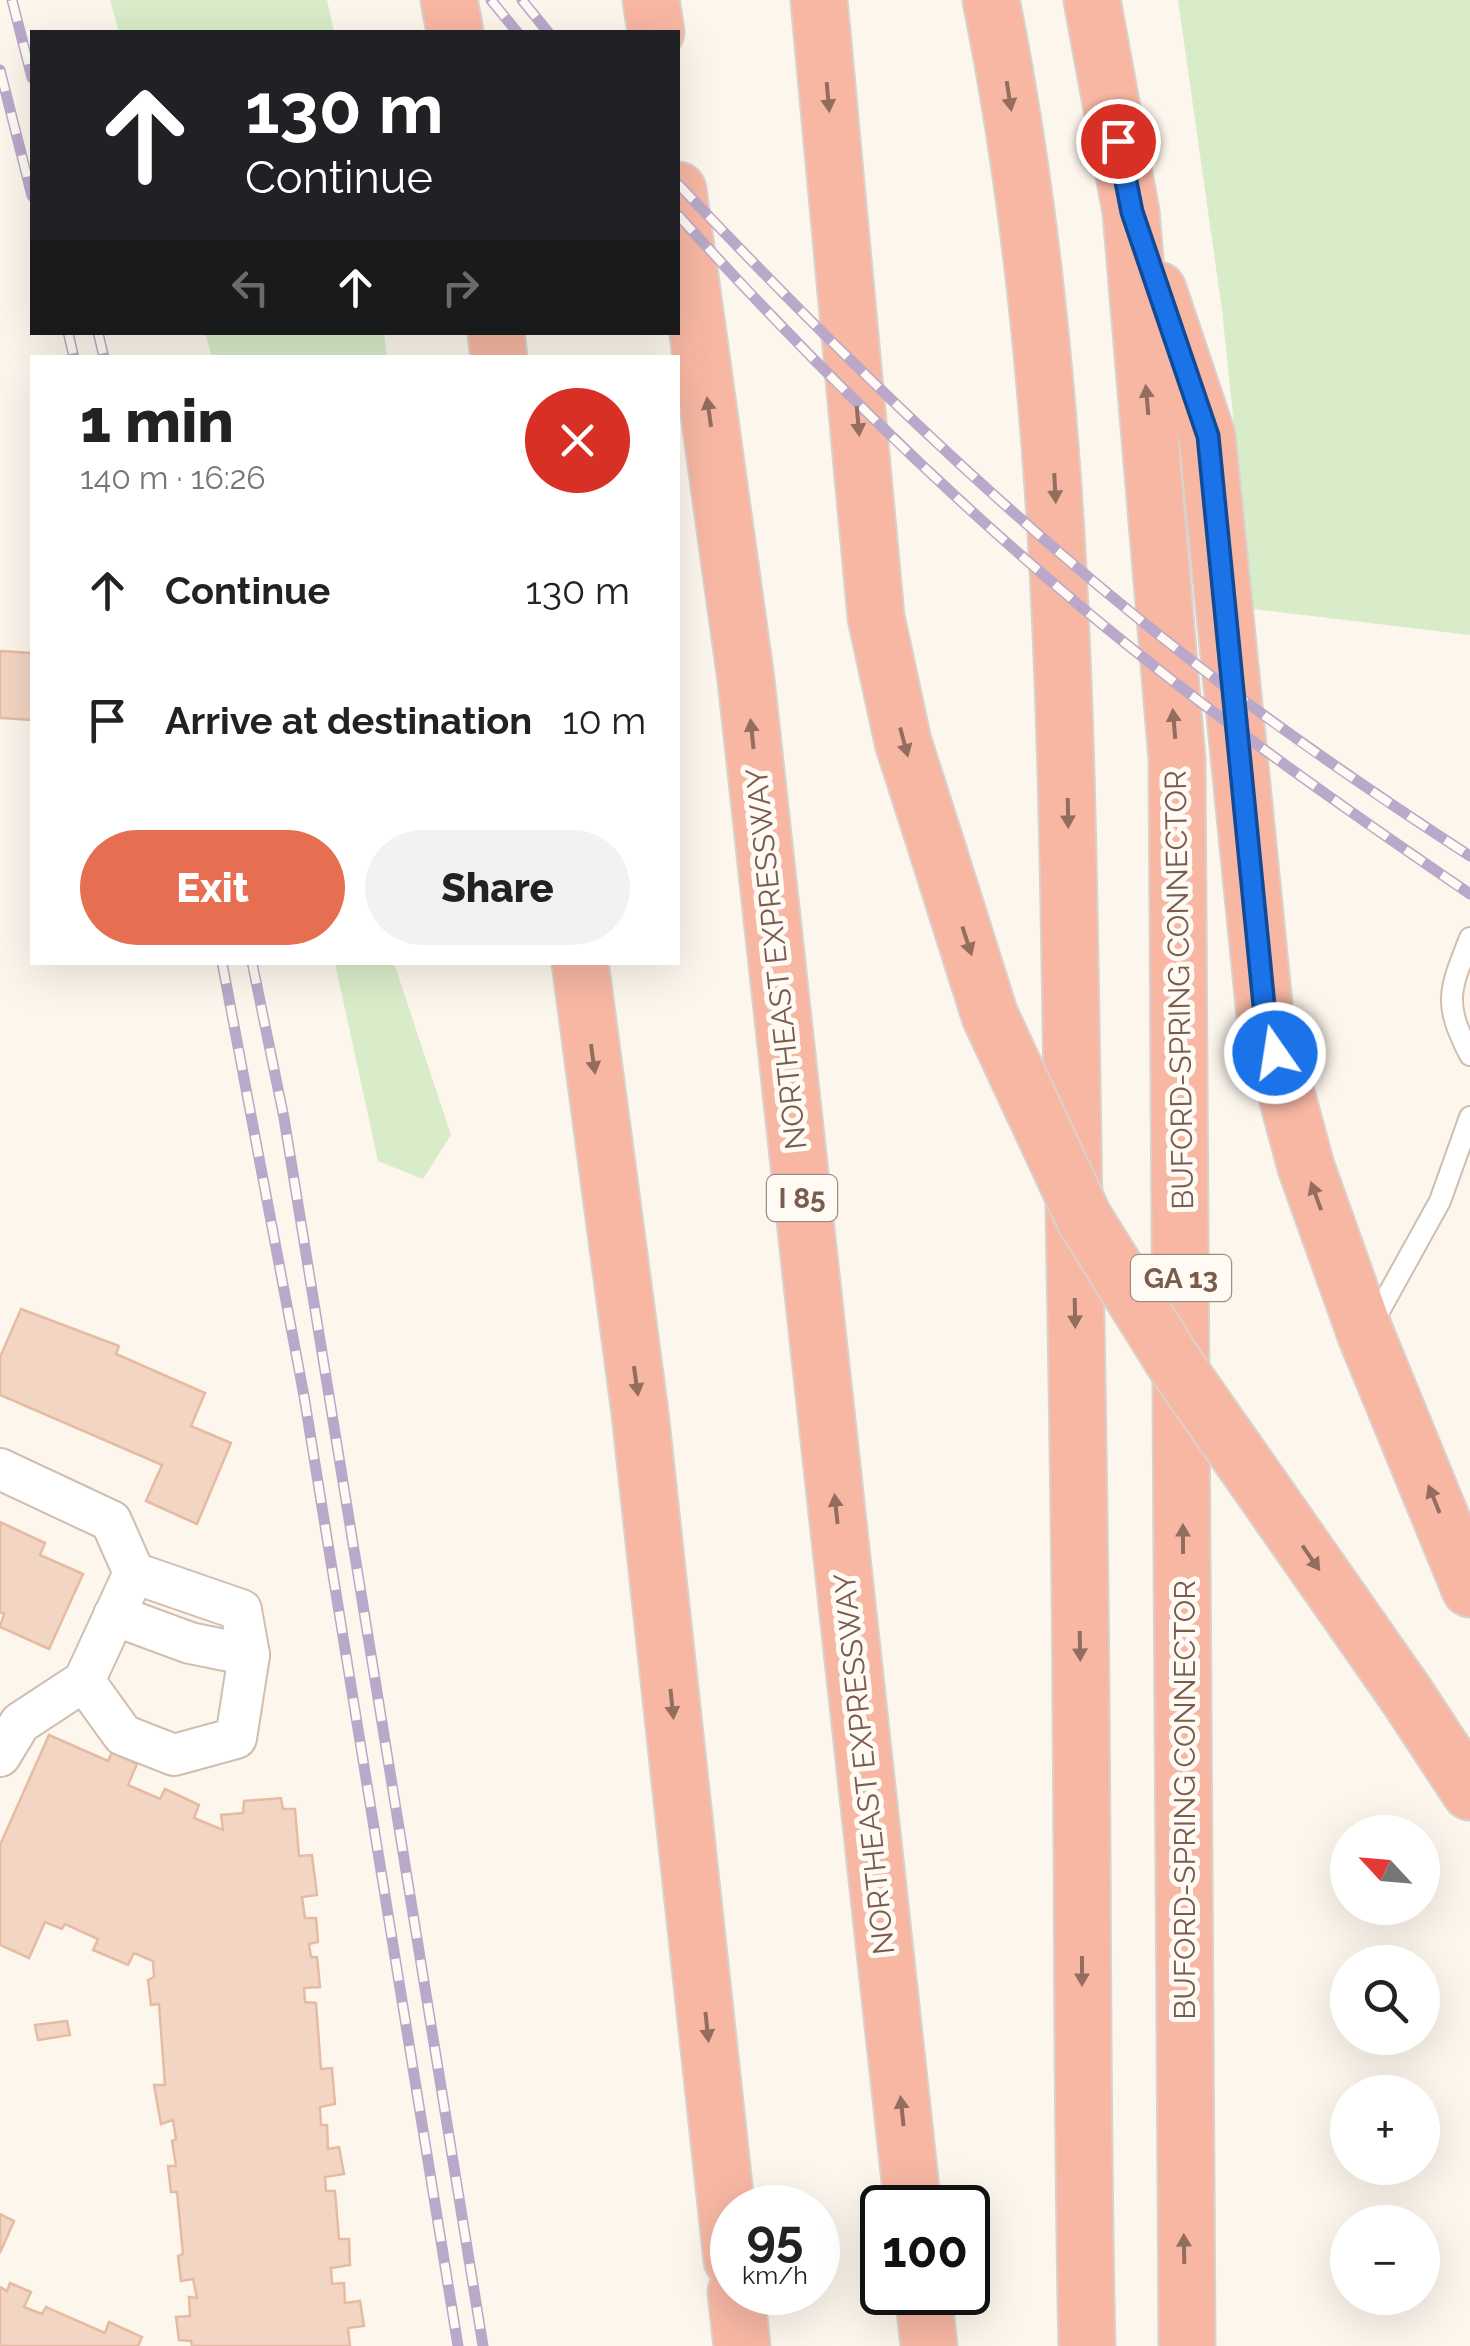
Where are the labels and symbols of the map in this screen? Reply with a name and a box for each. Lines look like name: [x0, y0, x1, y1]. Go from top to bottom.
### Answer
one-way arrow: [1002, 80, 1018, 112]
one-way arrow: [820, 82, 836, 113]
pin: [1076, 99, 1161, 184]
one-way arrow: [1139, 383, 1155, 415]
one-way arrow: [700, 395, 716, 427]
one-way arrow: [850, 405, 866, 437]
one-way arrow: [1047, 472, 1063, 504]
one-way arrow: [1165, 707, 1181, 739]
one-way arrow: [744, 717, 760, 749]
one-way arrow: [896, 727, 912, 758]
street label: NORTHEAST EXPRESSWAY: [739, 766, 813, 1152]
street label: BUFORD-SPRING CONNECTOR: [1158, 770, 1200, 1210]
one-way arrow: [1060, 797, 1076, 829]
one-way arrow: [960, 927, 975, 957]
position arrow: [1223, 1001, 1327, 1105]
one-way arrow: [585, 1044, 601, 1075]
road number: I 85: [767, 1175, 837, 1221]
one-way arrow: [1308, 1180, 1323, 1210]
road number: GA 13: [1131, 1255, 1231, 1301]
one-way arrow: [1068, 1297, 1084, 1329]
one-way arrow: [628, 1366, 644, 1398]
one-way arrow: [1426, 1484, 1442, 1513]
one-way arrow: [828, 1493, 844, 1525]
one-way arrow: [1175, 1522, 1191, 1554]
one-way arrow: [1301, 1545, 1320, 1571]
street label: NORTHEAST EXPRESSWAY: [827, 1571, 901, 1957]
street label: BUFORD-SPRING CONNECTOR: [1167, 1580, 1202, 2020]
one-way arrow: [1073, 1631, 1089, 1663]
one-way arrow: [664, 1689, 680, 1721]
north arrow: [1330, 1815, 1440, 1925]
one-way arrow: [1074, 1956, 1090, 1988]
one-way arrow: [699, 2012, 715, 2044]
one-way arrow: [894, 2094, 910, 2126]
speed limit sign: 100: [860, 2185, 990, 2315]
one-way arrow: [1176, 2232, 1192, 2264]

